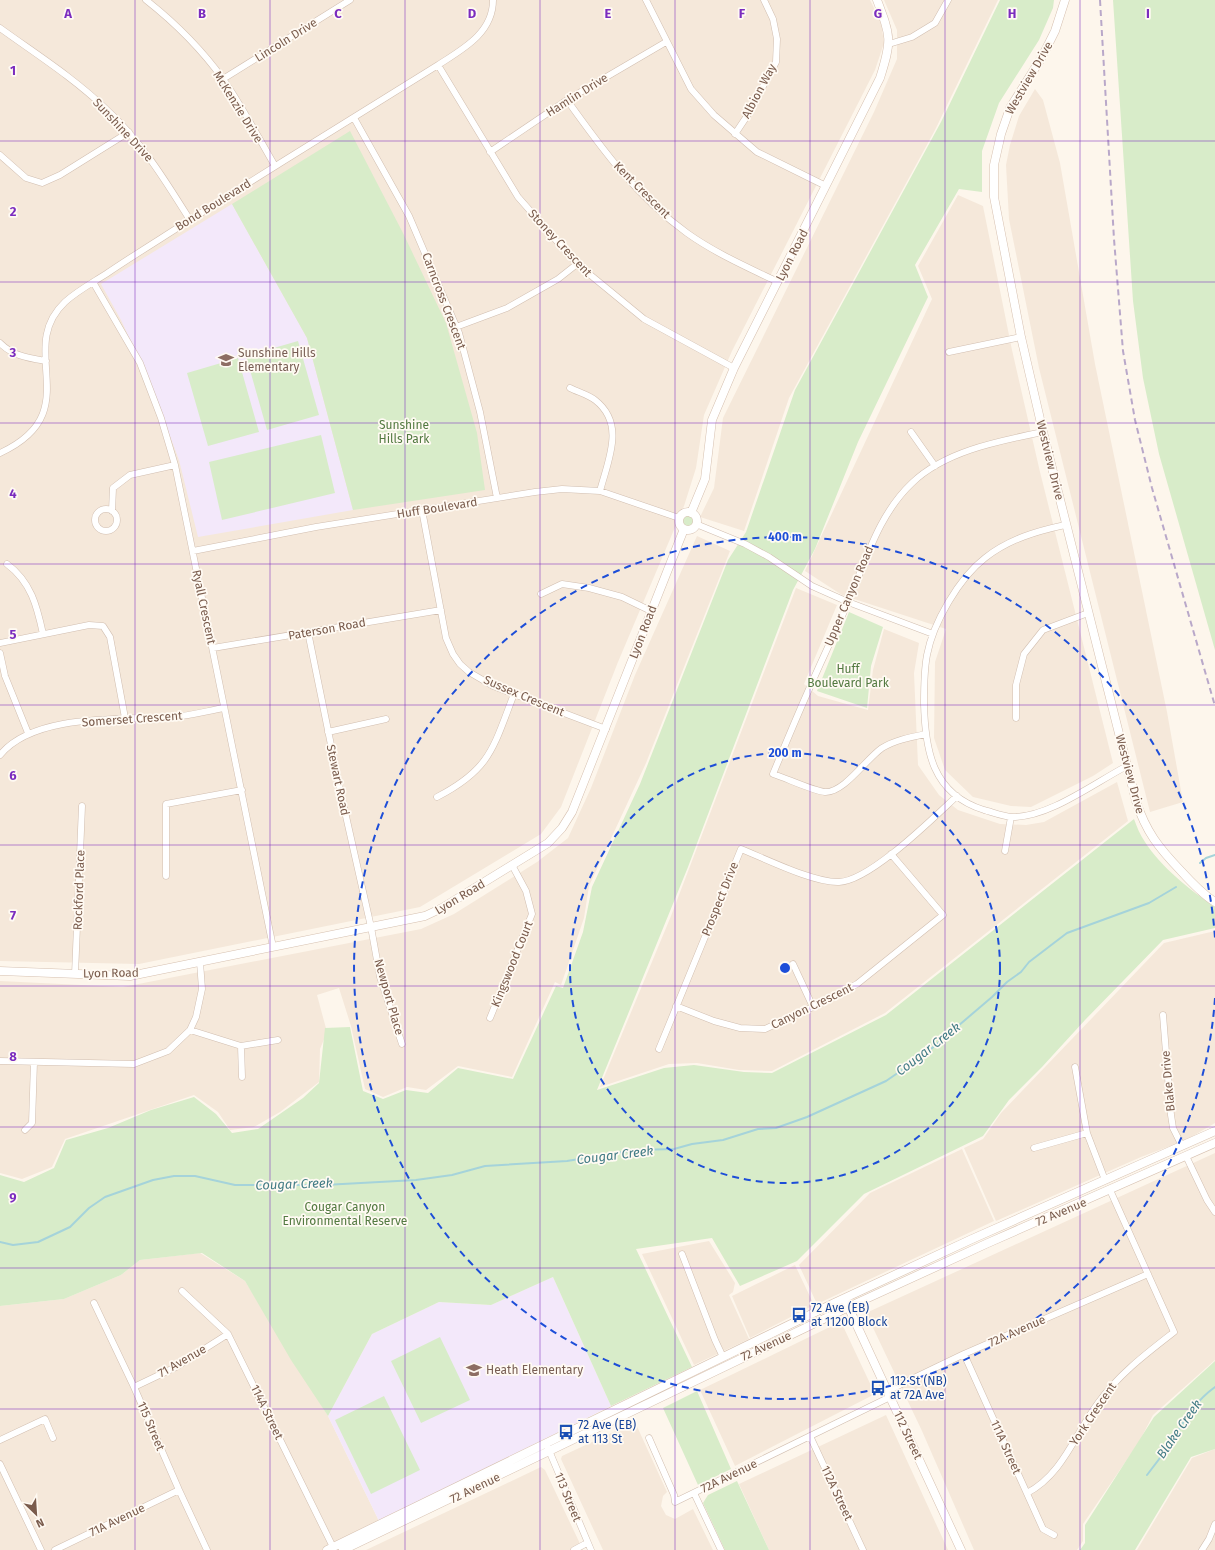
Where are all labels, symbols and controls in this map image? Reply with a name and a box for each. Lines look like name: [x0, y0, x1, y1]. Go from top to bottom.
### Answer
text: A: [63, 6, 72, 21]
text: B: [198, 6, 206, 21]
text: C: [334, 6, 342, 21]
text: D: [468, 6, 477, 21]
text: E: [605, 6, 612, 21]
text: F: [739, 6, 746, 21]
text: G: [874, 6, 882, 21]
text: H: [1008, 6, 1016, 21]
text: I: [1146, 6, 1150, 21]
street label: Lincoln Drive: [252, 15, 320, 65]
street label: Westview Drive: [1002, 39, 1056, 117]
street label: Albion Way: [739, 61, 779, 121]
text: 1: [10, 63, 16, 78]
street label: McKenzie Drive: [210, 69, 266, 145]
street label: Hamlin Drive: [544, 70, 610, 120]
street label: Sunshine Drive: [90, 95, 156, 165]
street label: Kent Crescent: [611, 159, 674, 222]
street label: Bond Boulevard: [173, 176, 253, 234]
text: 2: [10, 204, 17, 219]
street label: Stoney Crescent: [525, 207, 595, 280]
street label: Lyon Road: [773, 227, 811, 283]
street label: Carncross Crescent: [419, 251, 469, 352]
text: 3: [9, 345, 17, 360]
place label: Sunshine Hills Elementary: [238, 346, 316, 374]
school or university icon: Sunshine Hills Elementary: [217, 351, 235, 369]
park label: Sunshine Hills Park: [379, 418, 430, 446]
street label: Westview Drive: [1033, 419, 1067, 501]
text: 4: [9, 486, 17, 501]
street label: Huff Boulevard: [396, 495, 478, 521]
text: 400 m: [768, 530, 802, 544]
street label: Upper Canyon Road: [822, 544, 876, 648]
street label: Ryall Crescent: [189, 568, 219, 646]
street label: Lyon Road: [626, 603, 660, 661]
street label: Paterson Road: [287, 615, 367, 643]
text: 5: [10, 627, 17, 642]
park label: Huff Boulevard Park: [807, 662, 890, 690]
street label: Sussex Crescent: [481, 673, 567, 720]
street label: Somerset Crescent: [81, 708, 183, 730]
street label: Westview Drive: [1113, 733, 1147, 815]
street label: Stewart Road: [324, 743, 352, 817]
text: 200 m: [768, 746, 802, 760]
text: 6: [9, 768, 17, 783]
street label: Rockford Place: [71, 850, 87, 930]
street label: Prospect Drive: [699, 860, 741, 938]
street label: Lyon Road: [432, 877, 488, 917]
text: 7: [10, 908, 16, 923]
street label: Kingswood Court: [488, 918, 536, 1009]
street label: Newport Place: [371, 957, 407, 1037]
centre of rings: [778, 961, 792, 975]
street label: Lyon Road: [83, 966, 139, 980]
street label: Canyon Crescent: [769, 980, 856, 1032]
water label: Cougar Creek: [893, 1019, 963, 1079]
text: 8: [9, 1049, 17, 1064]
street label: Blake Drive: [1158, 1050, 1178, 1112]
water label: Cougar Creek: [576, 1143, 654, 1167]
water label: Cougar Creek: [255, 1175, 333, 1193]
text: 9: [9, 1190, 17, 1205]
street label: 72 Avenue: [1033, 1195, 1089, 1229]
park label: Cougar Canyon Environmental Reserve: [283, 1200, 407, 1228]
place label: 72 Ave (EB) at 11200 Block: [811, 1301, 888, 1329]
bus stop icon: 72 Ave (EB) at 11200 Block: [790, 1306, 808, 1324]
street label: 72A Avenue: [986, 1312, 1048, 1350]
street label: 72 Avenue: [739, 1328, 793, 1364]
street label: 71 Avenue: [155, 1342, 209, 1380]
school or university icon: Heath Elementary: [465, 1361, 483, 1379]
place label: Heath Elementary: [486, 1363, 583, 1377]
place label: 112 St (NB) at 72A Ave: [890, 1374, 947, 1402]
bus stop icon: 112 St (NB) at 72A Ave: [869, 1379, 887, 1397]
street label: York Crescent: [1067, 1379, 1120, 1448]
street label: 114A Street: [248, 1382, 287, 1442]
water label: Blake Creek: [1153, 1397, 1205, 1461]
street label: 115 Street: [134, 1399, 168, 1453]
street label: 112 Street: [891, 1409, 926, 1462]
place label: 72 Ave (EB) at 113 St: [578, 1418, 636, 1446]
street label: 111A Street: [988, 1418, 1024, 1477]
bus stop icon: 72 Ave (EB) at 113 St: [557, 1423, 575, 1441]
street label: 72A Avenue: [699, 1456, 759, 1496]
street label: 112A Street: [818, 1463, 856, 1523]
street label: 72 Avenue: [448, 1470, 502, 1506]
street label: 113 Street: [552, 1470, 584, 1524]
north arrow: [16, 1494, 56, 1534]
street label: 71A Avenue: [87, 1501, 147, 1539]
text: N: [34, 1515, 46, 1530]

